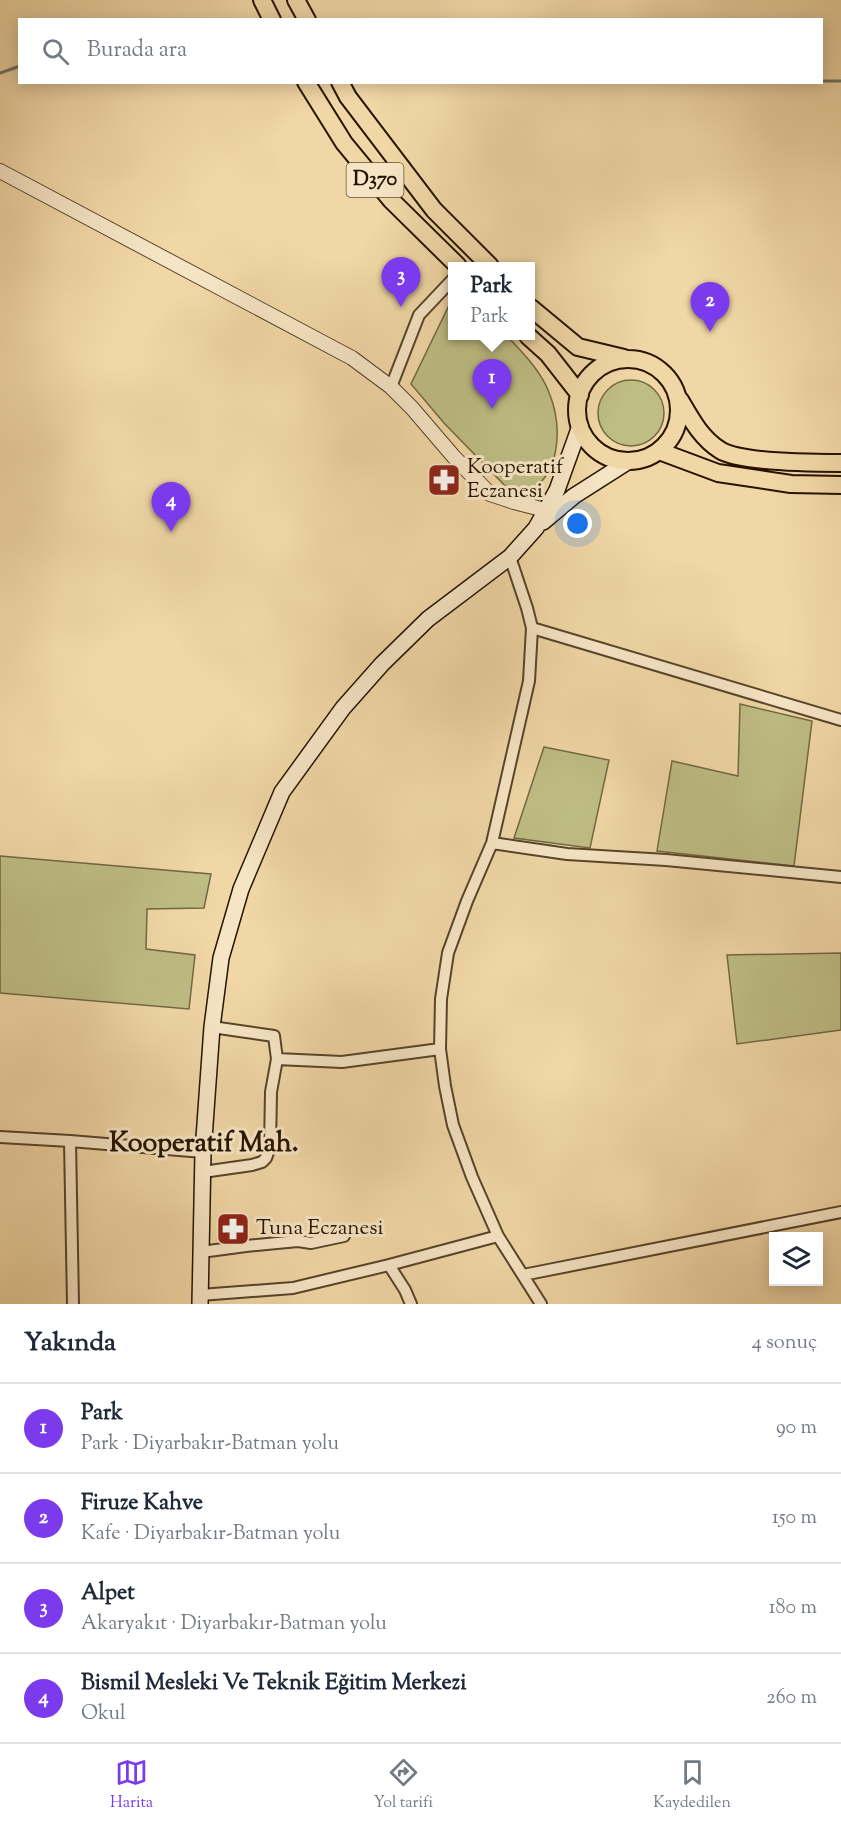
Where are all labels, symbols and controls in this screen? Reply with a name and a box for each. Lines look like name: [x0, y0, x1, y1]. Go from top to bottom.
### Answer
search box: [18, 18, 823, 84]
icon: search: [39, 35, 72, 68]
text: Burada ara: [87, 35, 187, 67]
road number: D370: [346, 163, 404, 197]
pin: 3: [382, 258, 420, 307]
popup: [448, 262, 535, 340]
text: Park: [470, 271, 513, 303]
pin: 2: [690, 282, 730, 332]
text: Park: [470, 303, 509, 332]
pin: 1: [472, 360, 512, 409]
place label: Kooperatif Eczanesi: [467, 453, 565, 507]
pharmacy icon: Kooperatif Eczanesi: [426, 462, 462, 498]
pin: 4: [152, 482, 190, 532]
your location: [563, 509, 592, 538]
district label: Kooperatif Mah.: [109, 1125, 299, 1164]
pharmacy icon: Tuna Eczanesi: [215, 1211, 251, 1247]
place label: Tuna Eczanesi: [256, 1214, 384, 1244]
map controls: [769, 1232, 823, 1286]
button: layers: [769, 1232, 823, 1286]
text: Yakında: [24, 1325, 116, 1362]
text: 4 sonuç: [752, 1329, 817, 1358]
text: Park: [81, 1398, 123, 1430]
text: 1: [40, 1414, 47, 1443]
text: 90 m: [776, 1414, 817, 1443]
text: Park · Diyarbakır-Batman yolu: [81, 1430, 339, 1459]
text: Firuze Kahve: [81, 1488, 203, 1520]
text: 2: [39, 1504, 48, 1533]
text: 150 m: [772, 1504, 817, 1533]
text: Kafe · Diyarbakır-Batman yolu: [81, 1520, 340, 1549]
text: Alpet: [81, 1578, 135, 1610]
text: 3: [39, 1594, 48, 1623]
text: 180 m: [769, 1594, 817, 1623]
text: Akaryakıt · Diyarbakır-Batman yolu: [81, 1610, 387, 1639]
text: Bismil Mesleki Ve Teknik Eğitim Merkezi: [81, 1668, 466, 1700]
text: 4: [38, 1684, 49, 1713]
text: 260 m: [766, 1684, 817, 1713]
text: Okul: [81, 1700, 126, 1729]
tab: Harita: [110, 1756, 153, 1815]
tab: Yol tarifi: [373, 1756, 433, 1815]
tab: Kaydedilen: [653, 1756, 731, 1815]

